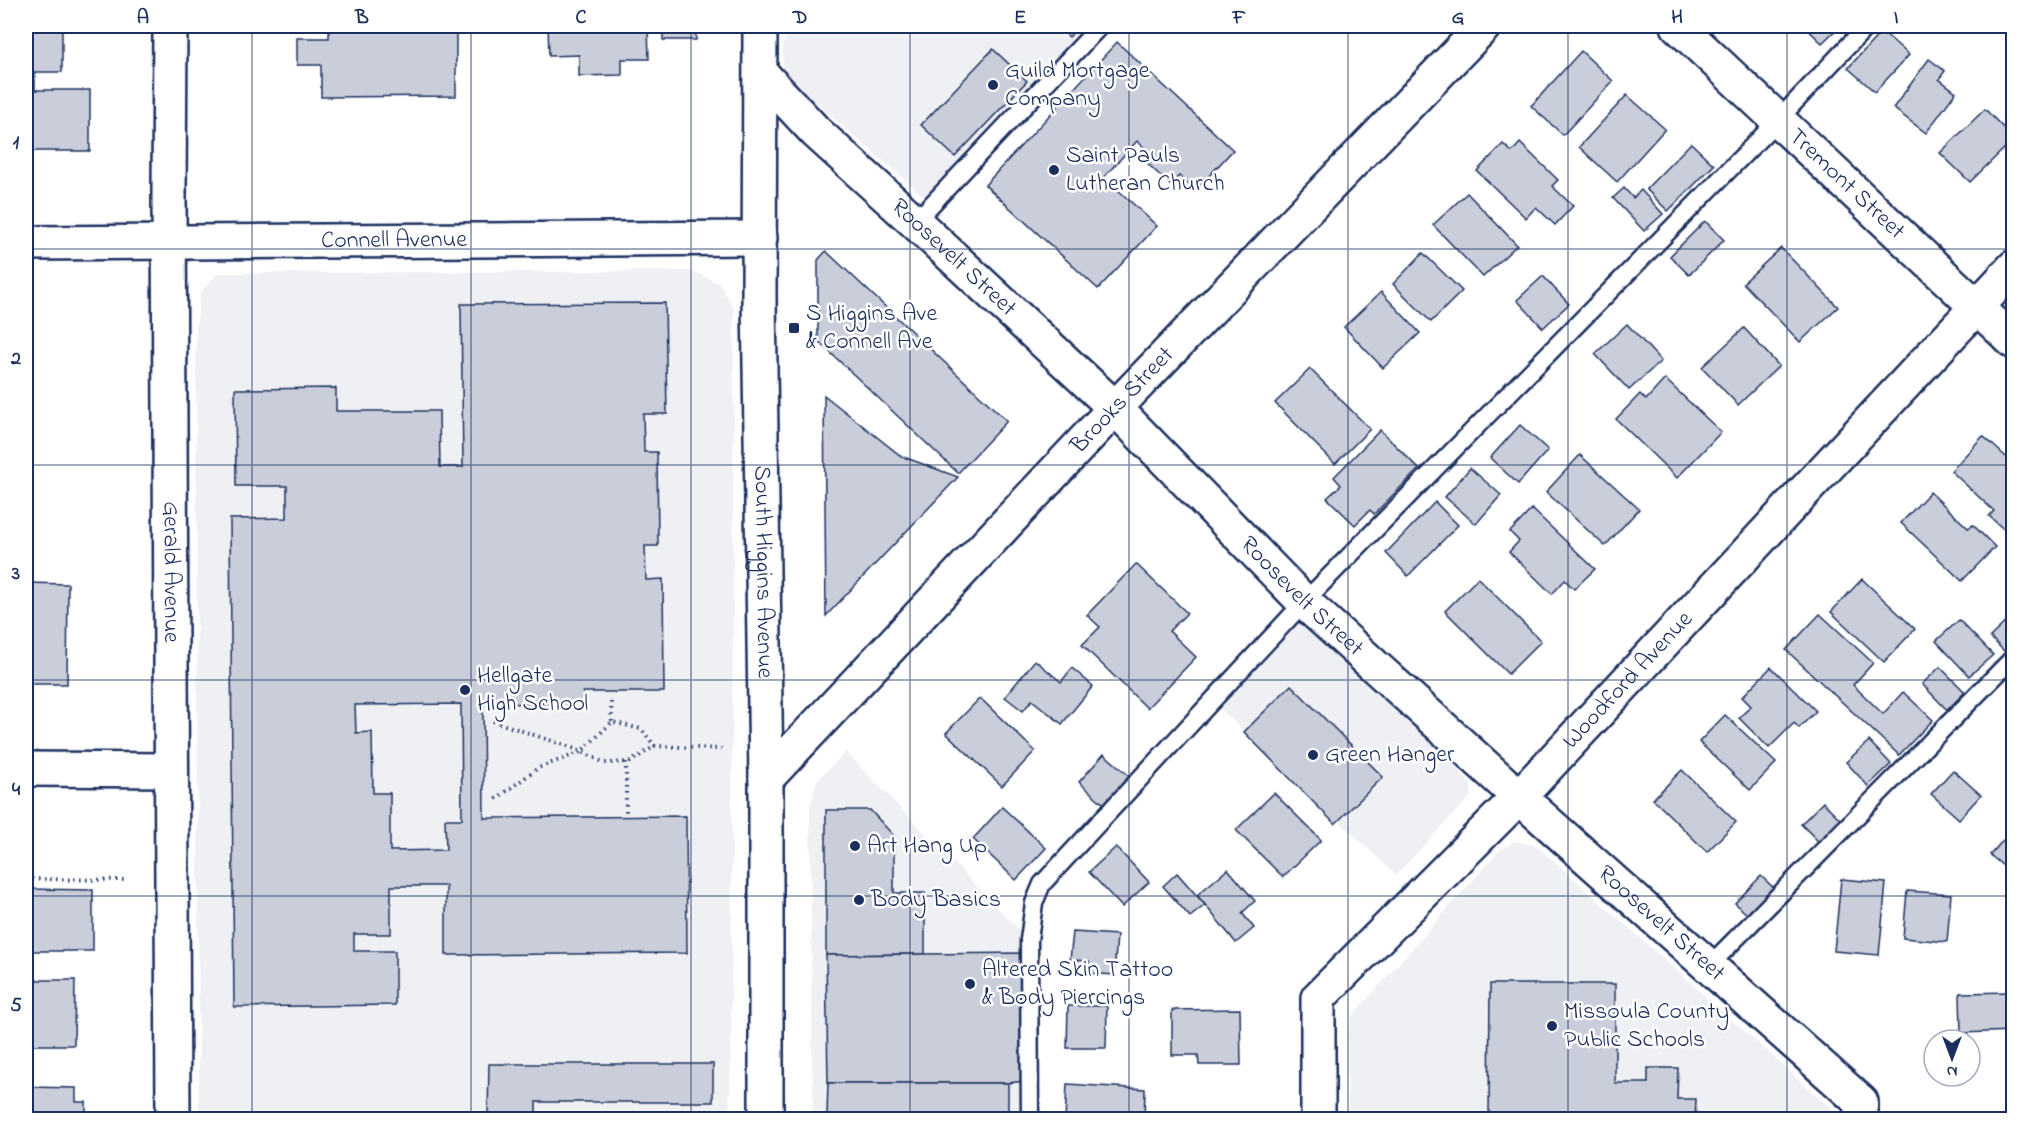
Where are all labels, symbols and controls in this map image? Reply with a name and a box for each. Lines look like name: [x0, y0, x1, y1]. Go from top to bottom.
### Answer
text: A: [137, 4, 149, 33]
text: B: [354, 4, 369, 33]
text: C: [576, 4, 587, 33]
text: D: [792, 4, 807, 33]
text: E: [1014, 4, 1026, 33]
text: F: [1232, 4, 1246, 33]
text: G: [1452, 4, 1465, 33]
text: H: [1671, 4, 1683, 33]
text: I: [1894, 4, 1899, 33]
place label: Guild Mortgage Company: [1005, 54, 1150, 118]
marker: Guild Mortgage Company: [986, 78, 1000, 92]
street label: Tremont Street: [1780, 120, 1913, 248]
text: 1: [13, 129, 20, 158]
place label: Saint Pauls Lutheran Church: [1066, 139, 1225, 202]
marker: Saint Pauls Lutheran Church: [1047, 163, 1061, 177]
street label: Roosevelt Street: [883, 190, 1024, 325]
street label: Connell Avenue: [321, 222, 467, 258]
place label: S Higgins Ave & Connell Ave: [806, 297, 937, 360]
marker: S Higgins Ave & Connell Ave: [787, 321, 801, 335]
street label: Brooks Street: [1062, 339, 1183, 463]
text: 2: [10, 345, 21, 374]
street label: South Higgins Avenue: [744, 465, 782, 679]
street label: Gerald Avenue: [153, 501, 188, 643]
street label: Roosevelt Street: [1232, 528, 1371, 665]
text: 3: [11, 560, 20, 589]
street label: Woodford Avenue: [1554, 603, 1702, 757]
place label: Hellgate High School: [477, 659, 588, 722]
marker: Hellgate High School: [458, 683, 472, 697]
place label: Green Hanger: [1325, 738, 1455, 773]
marker: Green Hanger: [1306, 748, 1320, 762]
text: 4: [12, 776, 21, 805]
place label: Art Hang Up: [867, 829, 987, 864]
marker: Art Hang Up: [848, 839, 862, 853]
street label: Roosevelt Street: [1589, 857, 1733, 990]
place label: Body Basics: [870, 883, 1001, 919]
marker: Body Basics: [852, 893, 866, 907]
place label: Altered Skin Tattoo & Body Piercings: [982, 953, 1173, 1017]
marker: Altered Skin Tattoo & Body Piercings: [963, 977, 977, 991]
text: 5: [10, 992, 22, 1021]
place label: Missoula County Public Schools: [1564, 995, 1729, 1058]
marker: Missoula County Public Schools: [1545, 1019, 1559, 1033]
north arrow: [1922, 1028, 1982, 1088]
text: N: [1946, 1059, 1957, 1083]

